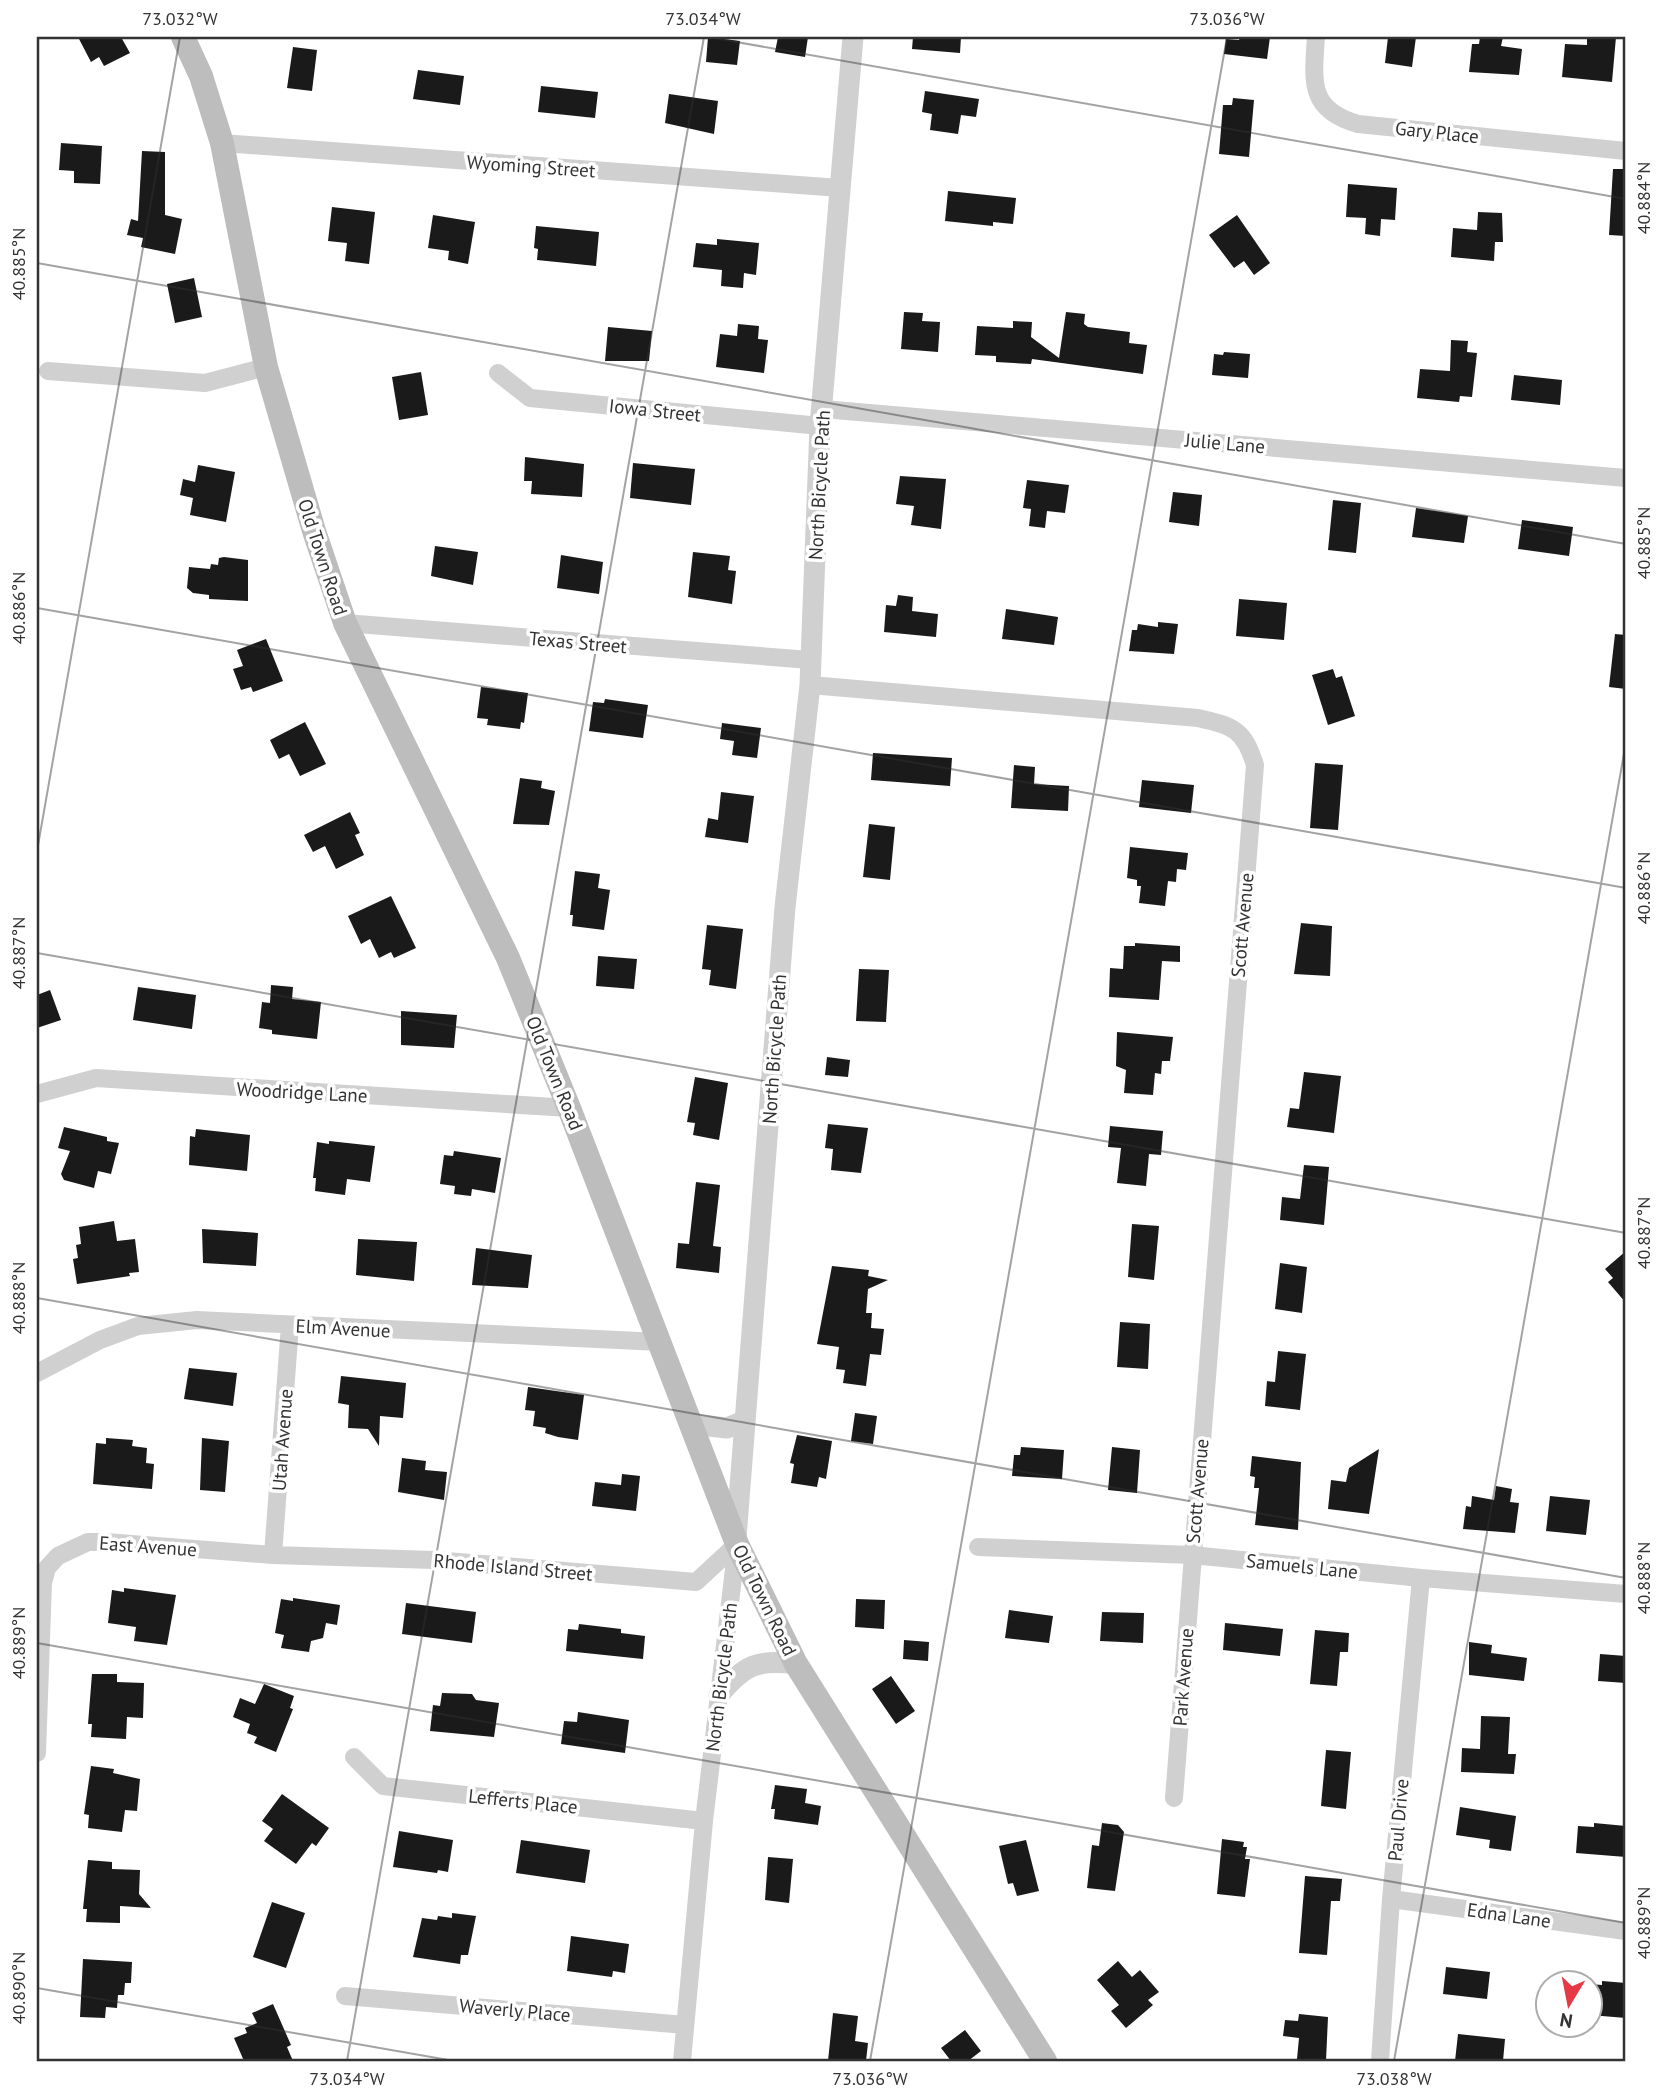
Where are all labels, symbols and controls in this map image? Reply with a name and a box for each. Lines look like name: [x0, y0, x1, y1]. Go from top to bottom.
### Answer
text: 73.032°W: [142, 7, 218, 30]
text: 73.034°W: [665, 7, 741, 30]
text: 73.036°W: [1189, 7, 1265, 30]
street label: Gary Place: [1394, 116, 1480, 148]
street label: Wyoming Street: [466, 150, 597, 183]
text: 40.884°N: [1632, 162, 1655, 234]
text: 40.885°N: [7, 228, 30, 300]
street label: Iowa Street: [608, 393, 703, 427]
street label: North Bicycle Path: [803, 409, 835, 561]
street label: Julie Lane: [1183, 427, 1266, 458]
street label: Old Town Road: [293, 496, 353, 618]
text: 40.885°N: [1632, 507, 1655, 579]
text: 40.886°N: [7, 572, 30, 644]
street label: Texas Street: [528, 626, 628, 658]
text: 40.886°N: [1632, 852, 1655, 924]
street label: Scott Avenue: [1225, 872, 1259, 978]
text: 40.887°N: [7, 917, 30, 989]
street label: North Bicycle Path: [757, 973, 791, 1125]
street label: Old Town Road: [521, 1012, 589, 1134]
street label: Woodridge Lane: [236, 1077, 368, 1107]
text: 40.887°N: [1632, 1197, 1655, 1269]
text: 40.888°N: [7, 1262, 30, 1334]
street label: Elm Avenue: [295, 1314, 391, 1342]
street label: Utah Avenue: [266, 1388, 298, 1492]
street label: Scott Avenue: [1180, 1438, 1214, 1544]
street label: East Avenue: [98, 1531, 198, 1561]
street label: Old Town Road: [728, 1540, 802, 1660]
text: 40.888°N: [1632, 1542, 1655, 1614]
street label: Rhode Island Street: [432, 1548, 594, 1586]
street label: Samuels Lane: [1245, 1548, 1359, 1584]
street label: North Bicycle Path: [700, 1601, 742, 1753]
text: 40.889°N: [7, 1607, 30, 1679]
street label: Park Avenue: [1168, 1627, 1198, 1727]
street label: Paul Drive: [1382, 1778, 1414, 1862]
street label: Lefferts Place: [467, 1783, 579, 1819]
text: 40.889°N: [1632, 1887, 1655, 1959]
street label: Edna Lane: [1466, 1897, 1552, 1933]
text: 40.890°N: [7, 1952, 30, 2024]
north arrow: [1534, 1968, 1604, 2038]
street label: Waverly Place: [458, 1993, 572, 2027]
text: N: [1558, 2008, 1574, 2034]
text: 73.034°W: [309, 2067, 385, 2090]
text: 73.036°W: [832, 2067, 908, 2090]
text: 73.038°W: [1356, 2067, 1432, 2090]

